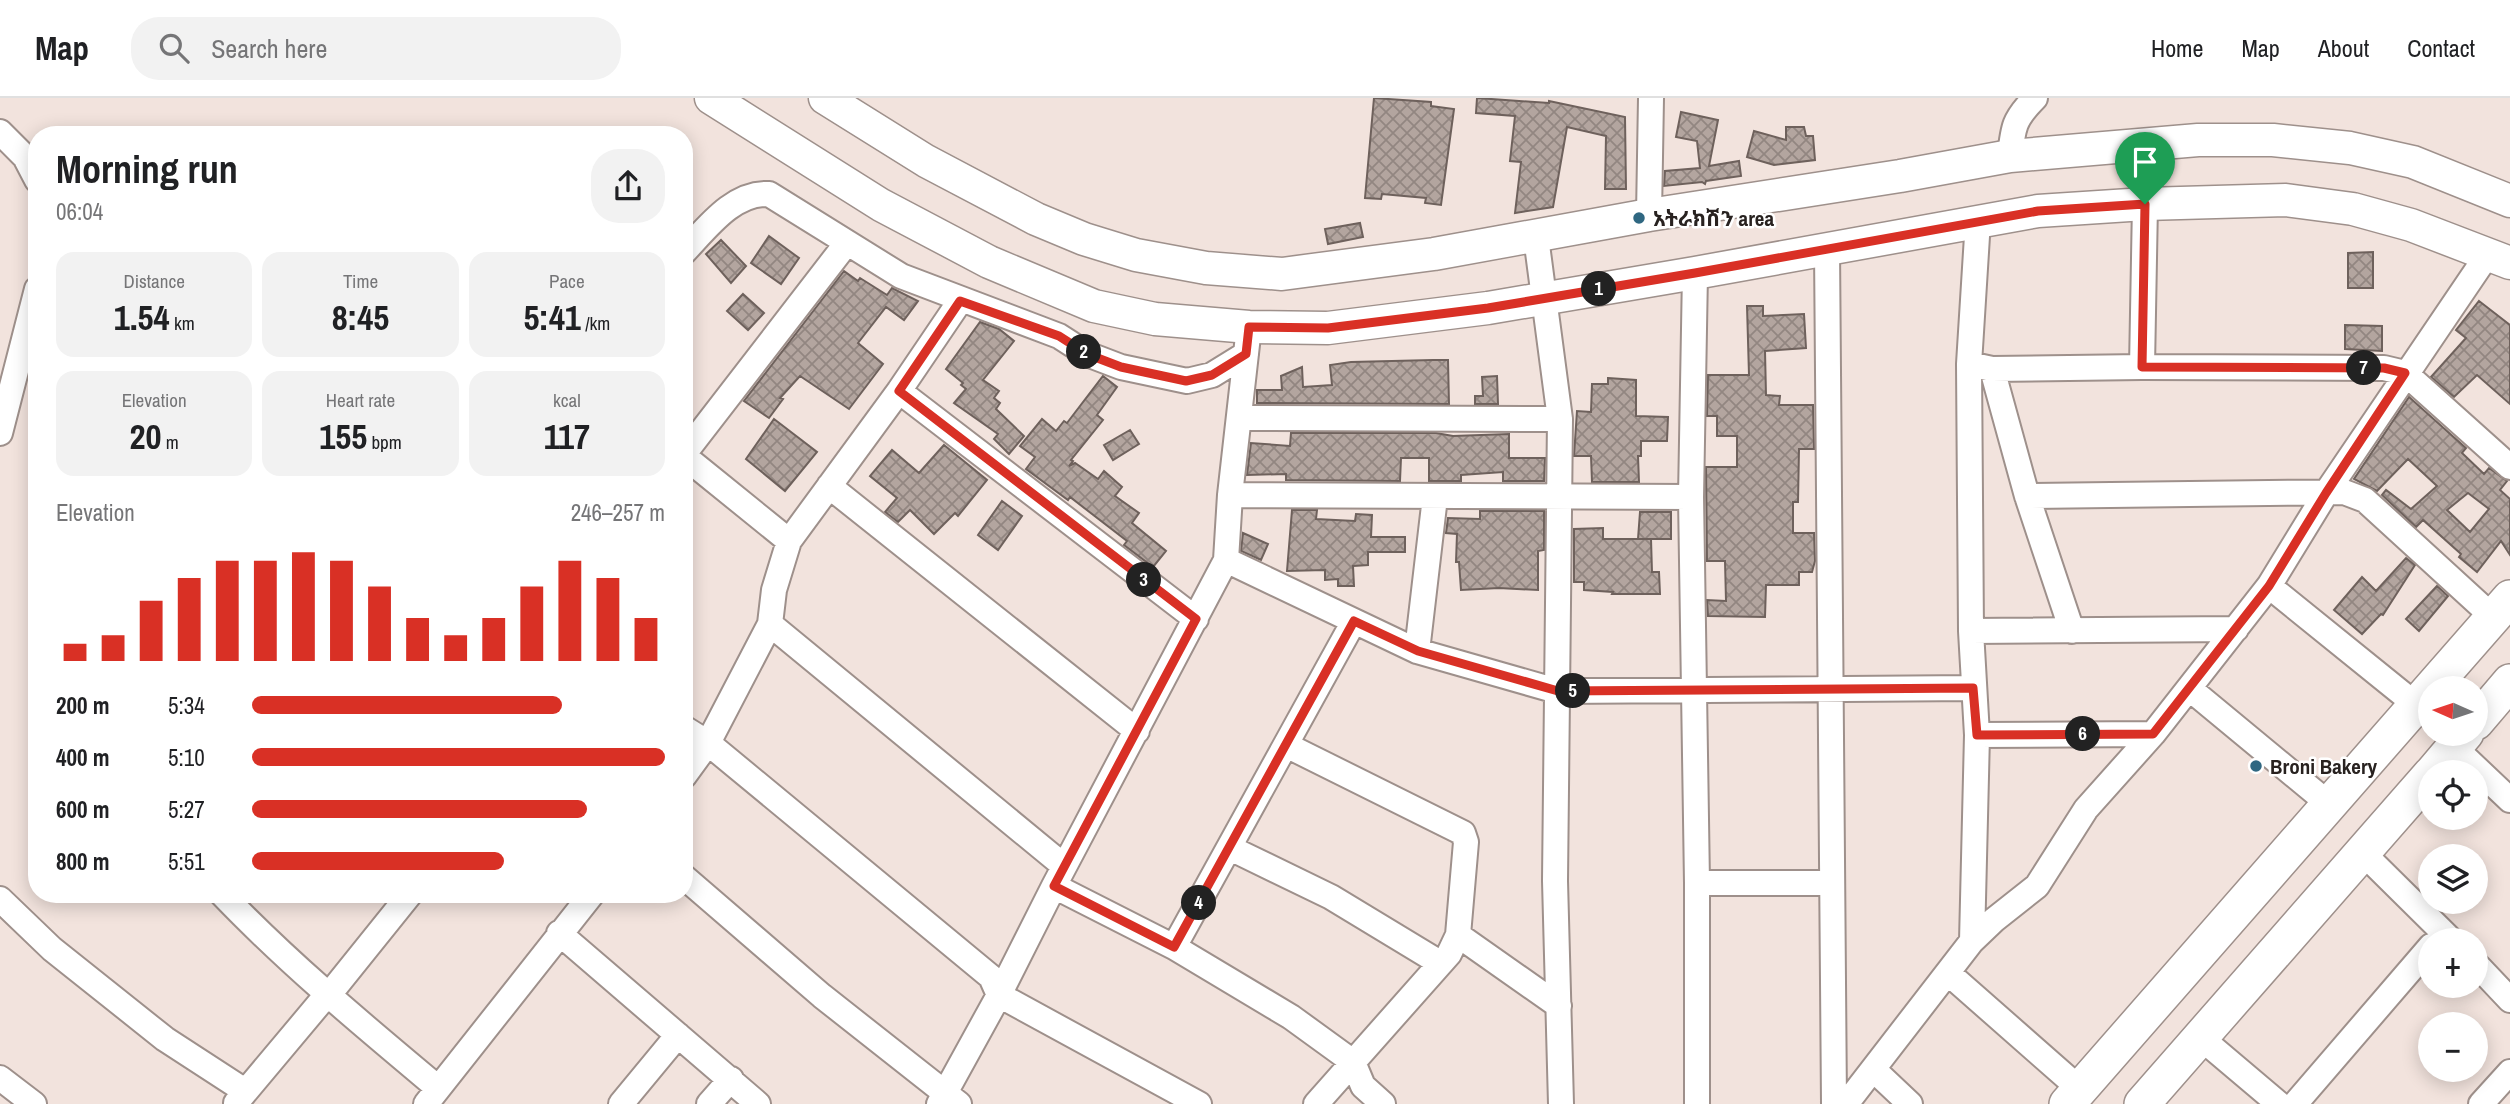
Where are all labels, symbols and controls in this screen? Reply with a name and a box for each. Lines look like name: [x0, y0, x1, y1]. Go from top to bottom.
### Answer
search box: [131, 17, 621, 80]
text: Map: [35, 26, 89, 70]
icon: search: [155, 29, 193, 67]
text: Search here: [211, 31, 327, 66]
text: Home: [2151, 32, 2203, 64]
text: Map: [2241, 32, 2280, 64]
text: About: [2318, 32, 2369, 64]
text: Contact: [2407, 32, 2475, 64]
pin: [2115, 132, 2175, 204]
icon: arrive: [2126, 143, 2164, 181]
text: Morning run: [56, 144, 238, 195]
button: share: [591, 149, 665, 223]
text: 06:04: [56, 196, 103, 227]
place label: አትራክሽን area: [1653, 204, 1774, 233]
marker: አትራክሽን area: [1631, 210, 1647, 226]
text: Distance: [123, 268, 185, 294]
text: Time: [343, 268, 378, 294]
text: Pace: [549, 268, 585, 294]
pin: 1: [1582, 272, 1616, 306]
text: 1: [1594, 275, 1603, 301]
text: 1.54: [114, 294, 170, 341]
text: 8:45: [332, 294, 389, 341]
text: 5:41: [523, 294, 581, 341]
text: km: [170, 310, 195, 336]
text: /km: [581, 310, 610, 336]
pin: 2: [1066, 334, 1102, 370]
text: 2: [1079, 338, 1088, 364]
pin: 7: [2346, 350, 2382, 386]
text: 7: [2359, 354, 2368, 380]
text: Elevation: [122, 387, 187, 413]
text: Heart rate: [326, 387, 395, 413]
text: kcal: [553, 387, 581, 413]
text: 20: [130, 413, 161, 460]
text: 155: [319, 413, 367, 460]
text: 117: [544, 413, 590, 460]
text: m: [161, 429, 179, 455]
text: bpm: [367, 429, 402, 455]
text: Elevation: [56, 497, 135, 528]
text: 246–257 m: [571, 497, 665, 528]
pin: 3: [1126, 562, 1162, 598]
text: 3: [1139, 566, 1148, 592]
pin: 5: [1556, 674, 1590, 708]
north arrow: [2418, 676, 2488, 746]
map controls: [2418, 676, 2488, 1082]
text: 5: [1568, 677, 1577, 703]
text: 200 m: [56, 690, 109, 721]
text: 5:34: [168, 690, 205, 721]
pin: 6: [2066, 716, 2100, 752]
text: 6: [2078, 720, 2087, 746]
text: 400 m: [56, 742, 109, 773]
text: 5:10: [168, 742, 205, 773]
place label: Broni Bakery: [2270, 752, 2378, 781]
marker: Broni Bakery: [2248, 758, 2264, 774]
button: locate: [2418, 760, 2488, 830]
text: 600 m: [56, 794, 109, 825]
text: 5:27: [168, 794, 205, 825]
button: layers: [2418, 844, 2488, 914]
text: 800 m: [56, 846, 109, 877]
text: 5:51: [168, 846, 205, 877]
pin: 4: [1182, 886, 1216, 920]
text: 4: [1194, 889, 1203, 915]
button: +: [2418, 928, 2488, 998]
button: −: [2418, 1012, 2488, 1082]

